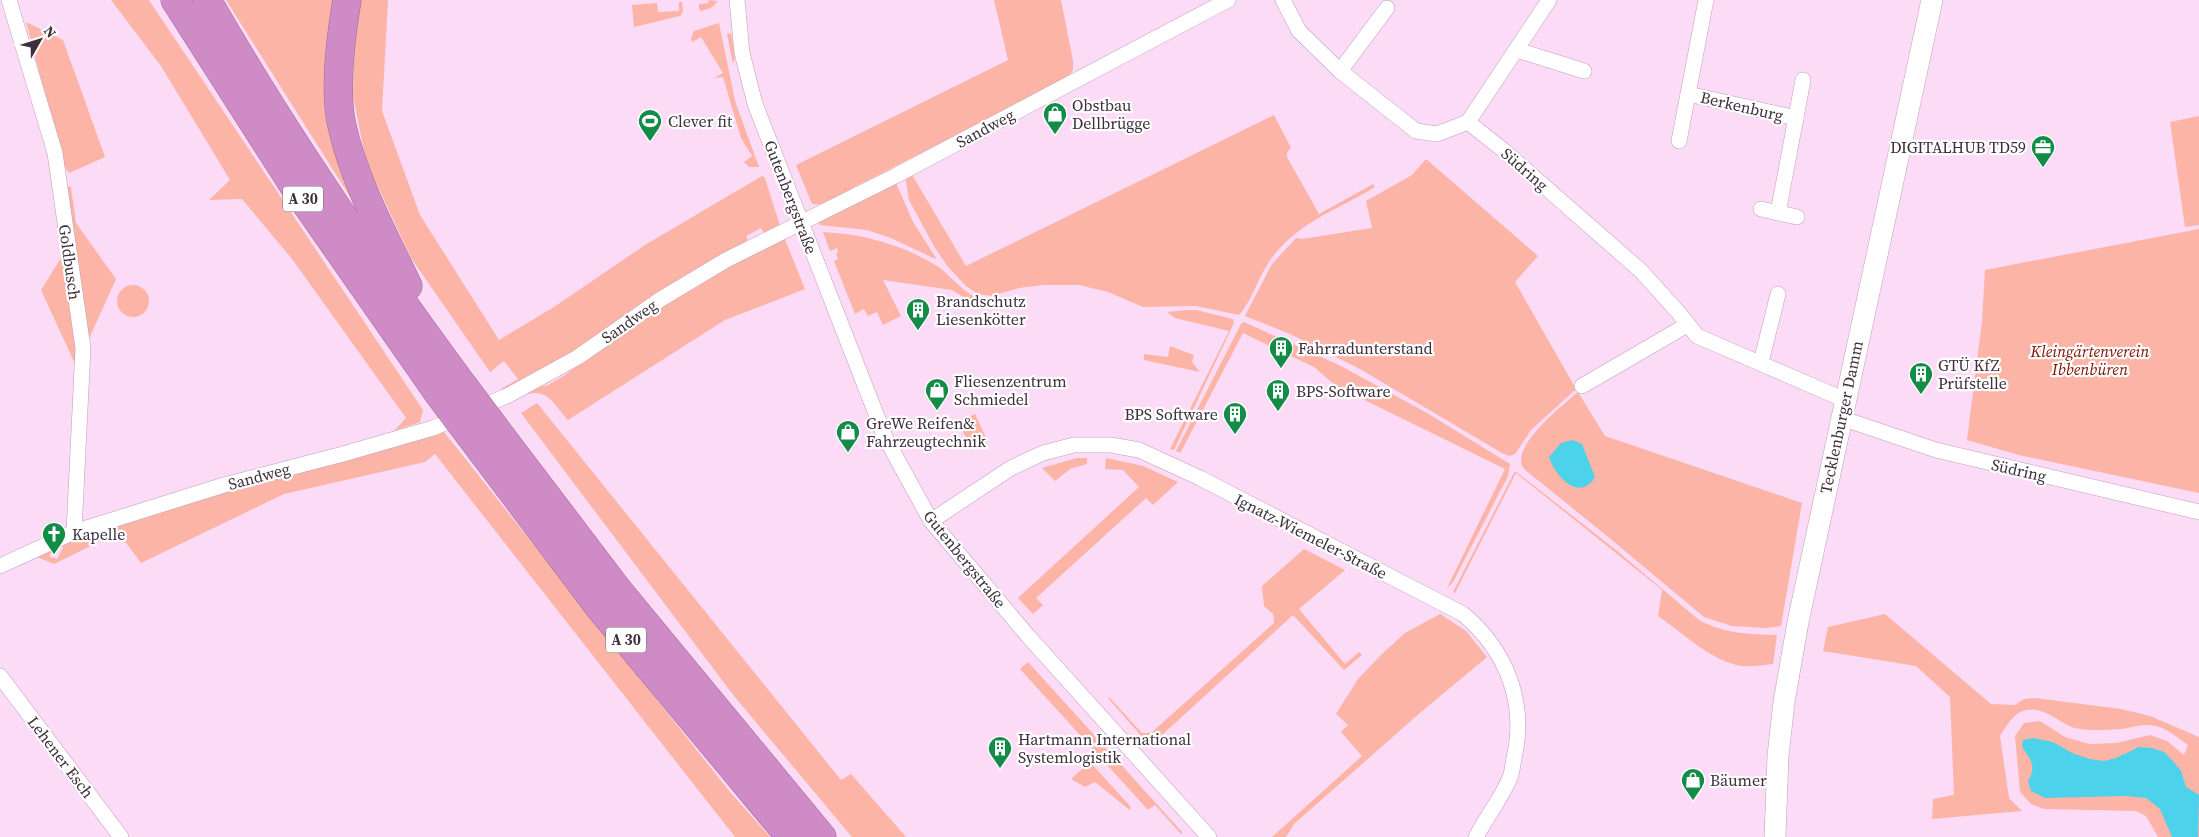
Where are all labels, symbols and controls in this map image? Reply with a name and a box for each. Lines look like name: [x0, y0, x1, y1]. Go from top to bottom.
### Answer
north arrow: [15, 15, 65, 65]
text: N: [39, 22, 61, 42]
street label: Berkenburg: [1698, 86, 1786, 126]
place label: Obstbau Dellbrügge: [1072, 94, 1151, 134]
shop icon: Obstbau Dellbrügge: [1042, 101, 1068, 135]
street label: Sandweg: [952, 103, 1018, 153]
sports icon: Clever fit: [637, 108, 663, 142]
place label: Clever fit: [668, 110, 733, 132]
office icon: DIGITALHUB TD59: [2030, 134, 2056, 168]
place label: DIGITALHUB TD59: [1890, 136, 2026, 158]
street label: Gutenbergstraße: [759, 137, 823, 257]
street label: Südring: [1497, 142, 1553, 196]
road number: A 30: [283, 186, 323, 212]
street label: Goldbusch: [54, 223, 86, 302]
place label: Brandschutz Liesenkötter: [936, 290, 1026, 330]
street label: Sandweg: [597, 294, 661, 348]
building icon: Brandschutz Liesenkötter: [905, 297, 931, 331]
building icon: Fahrradunterstand: [1268, 335, 1294, 369]
place label: Fahrradunterstand: [1298, 337, 1433, 359]
street label: Tecklenburger Damm: [1814, 339, 1868, 495]
park label: Kleingärtenverein Ibbenbüren: [2030, 340, 2149, 380]
place label: GTÜ KfZ Prüfstelle: [1938, 354, 2007, 394]
building icon: GTÜ KfZ Prüfstelle: [1908, 361, 1934, 395]
place label: Fliesenzentrum Schmiedel: [954, 370, 1067, 410]
shop icon: Fliesenzentrum Schmiedel: [924, 377, 950, 411]
building icon: BPS-Software: [1265, 378, 1291, 412]
place label: BPS-Software: [1296, 380, 1391, 402]
building icon: BPS Software: [1222, 401, 1248, 435]
place label: BPS Software: [1125, 403, 1218, 425]
place label: GreWe Reifen& Fahrzeugtechnik: [866, 412, 986, 452]
shop icon: GreWe Reifen& Fahrzeugtechnik: [835, 419, 861, 453]
street label: Südring: [1989, 453, 2049, 487]
street label: Sandweg: [226, 457, 292, 495]
street label: Ignatz-Wiemeler-Straße: [1231, 488, 1391, 584]
street label: Gutenbergstraße: [919, 505, 1011, 613]
church icon: Kapelle: [41, 521, 67, 555]
place label: Kapelle: [72, 523, 125, 545]
road number: A 30: [606, 628, 646, 652]
street label: Lehener Esch: [23, 711, 99, 803]
place label: Hartmann International Systemlogistik: [1018, 728, 1191, 768]
building icon: Hartmann International Systemlogistik: [987, 735, 1013, 769]
shop icon: Bäumer: [1680, 767, 1706, 801]
place label: Bäumer: [1710, 769, 1767, 791]

